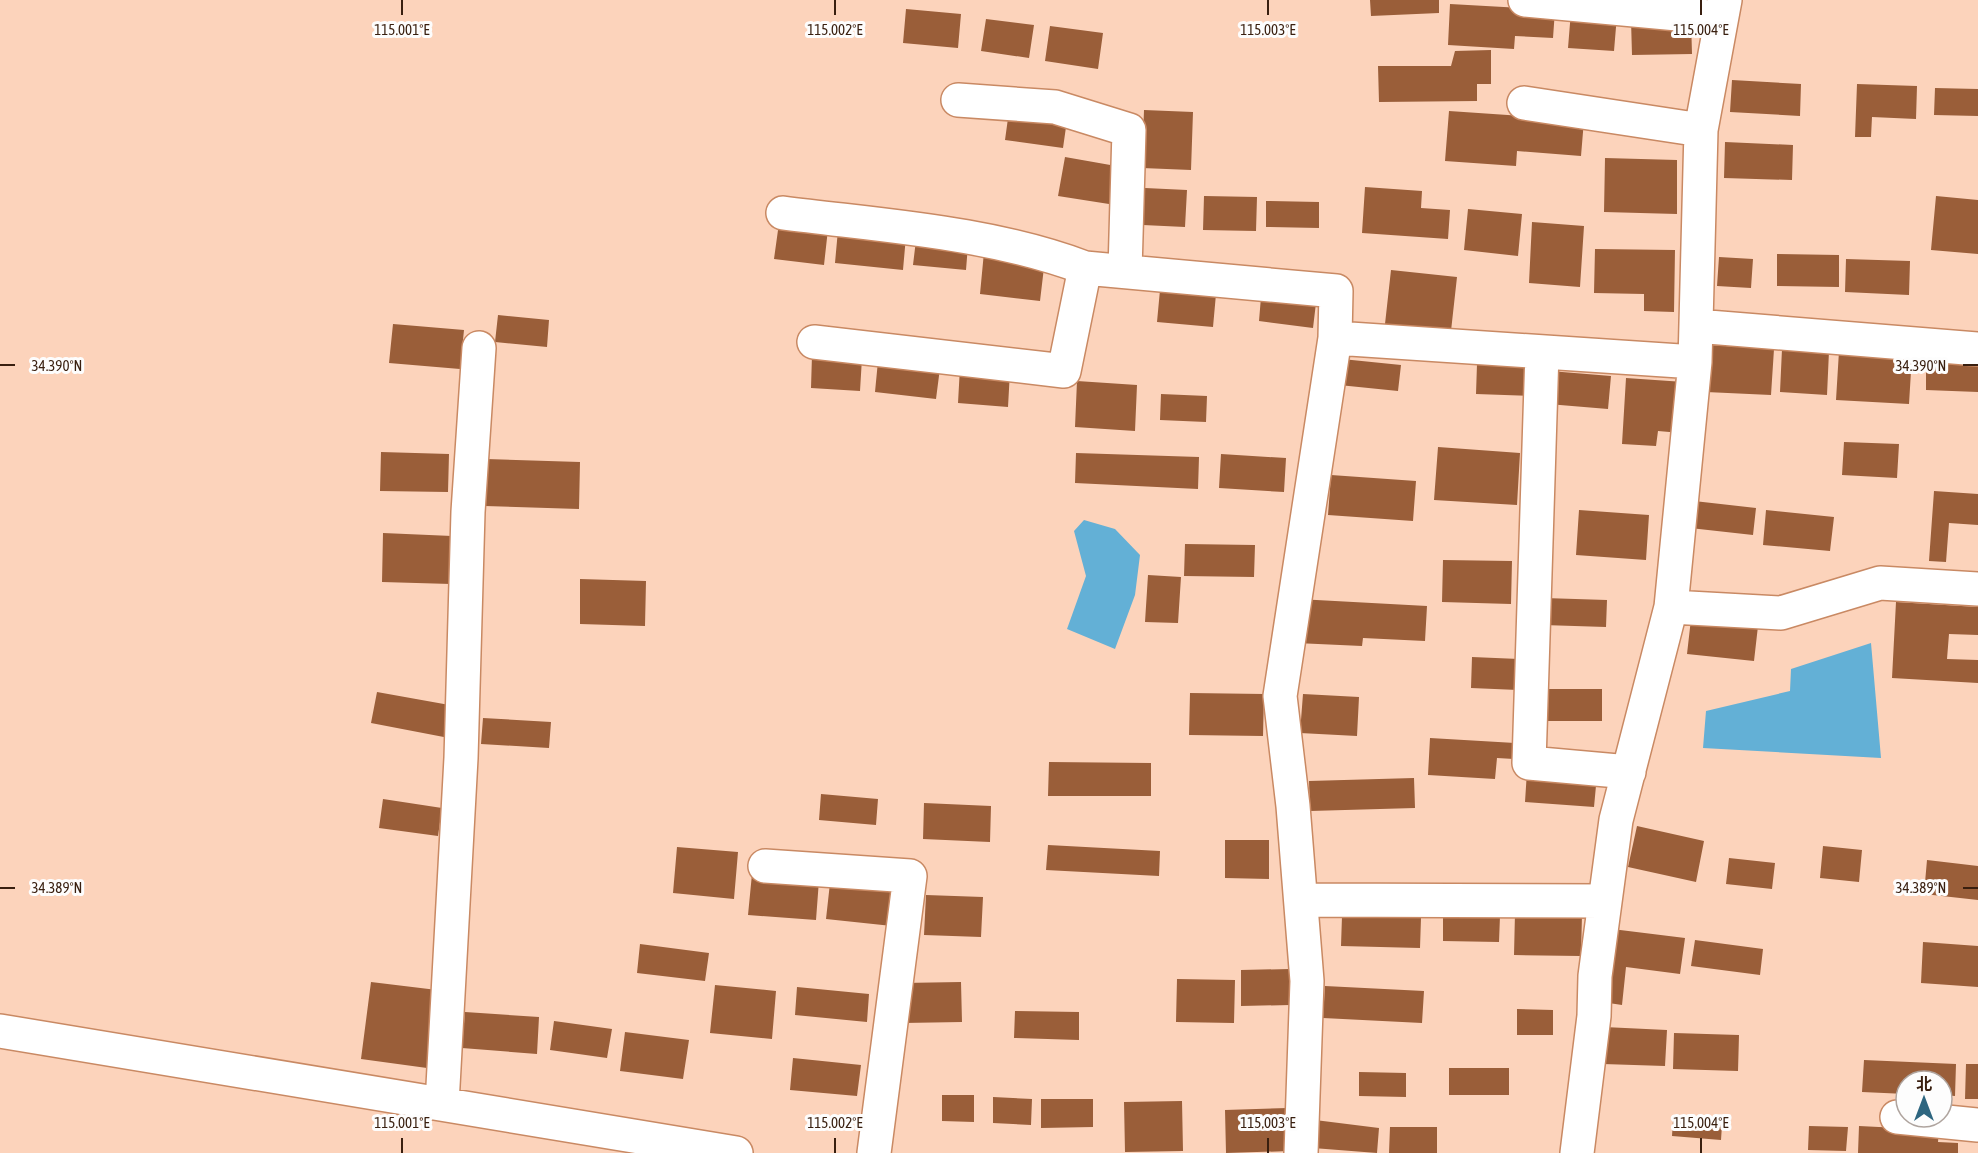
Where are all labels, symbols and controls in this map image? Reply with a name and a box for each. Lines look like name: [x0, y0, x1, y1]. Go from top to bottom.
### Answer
text: 115.001°E: [374, 21, 430, 38]
text: 115.002°E: [807, 21, 863, 38]
text: 115.003°E: [1240, 21, 1296, 38]
text: 115.004°E: [1673, 21, 1729, 38]
text: 34.390°N: [32, 357, 82, 374]
text: 34.390°N: [1896, 357, 1946, 374]
text: 34.389°N: [32, 879, 82, 896]
text: 34.389°N: [1896, 879, 1946, 896]
north arrow: [1894, 1069, 1954, 1129]
text: 北: [1916, 1075, 1932, 1093]
text: 115.001°E: [374, 1114, 430, 1131]
text: 115.002°E: [807, 1114, 863, 1131]
text: 115.003°E: [1240, 1114, 1296, 1131]
text: 115.004°E: [1673, 1114, 1729, 1131]

